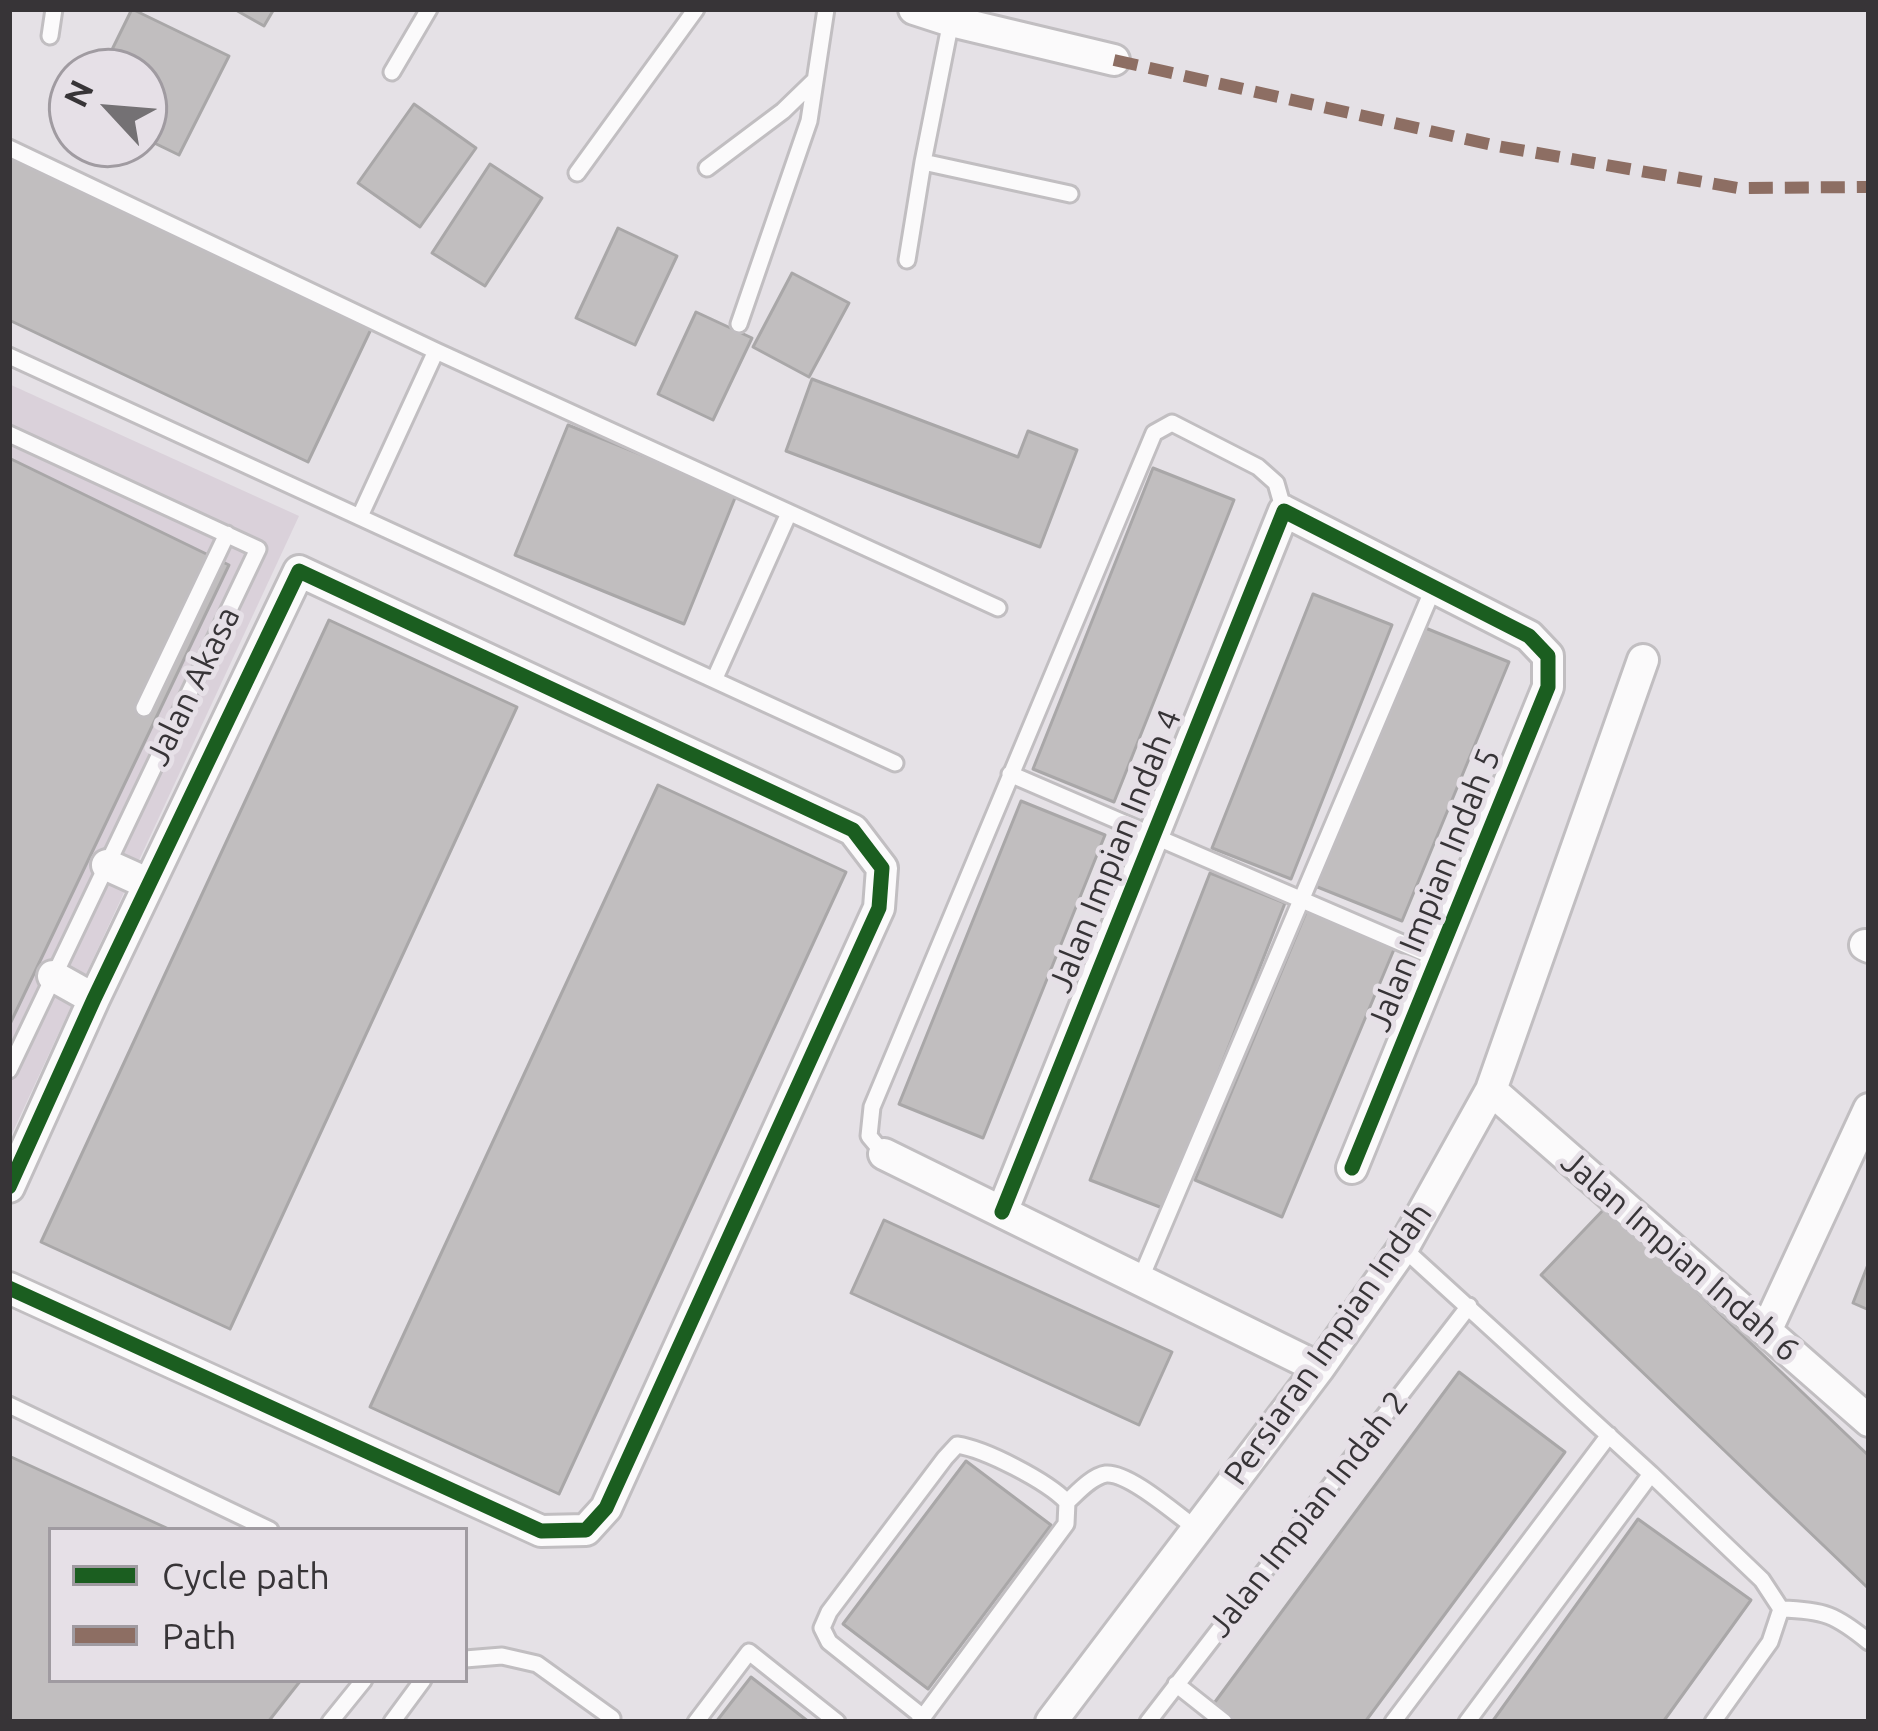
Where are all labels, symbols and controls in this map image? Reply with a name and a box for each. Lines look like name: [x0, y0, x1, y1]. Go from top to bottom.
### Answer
north arrow: [48, 48, 168, 168]
text: N: [56, 74, 100, 112]
street label: Jalan Akasa: [138, 600, 248, 772]
street label: Jalan Impian Indah 4: [1040, 704, 1190, 998]
street label: Jalan Impian Indah 5: [1359, 743, 1509, 1037]
street label: Jalan Impian Indah 6: [1553, 1142, 1807, 1370]
street label: Persiaran Impian Indah: [1216, 1195, 1440, 1493]
street label: Jalan Impian Indah 2: [1200, 1383, 1416, 1645]
legend: [48, 1527, 468, 1683]
text: Cycle path: [162, 1555, 330, 1596]
text: Path: [162, 1615, 236, 1656]

